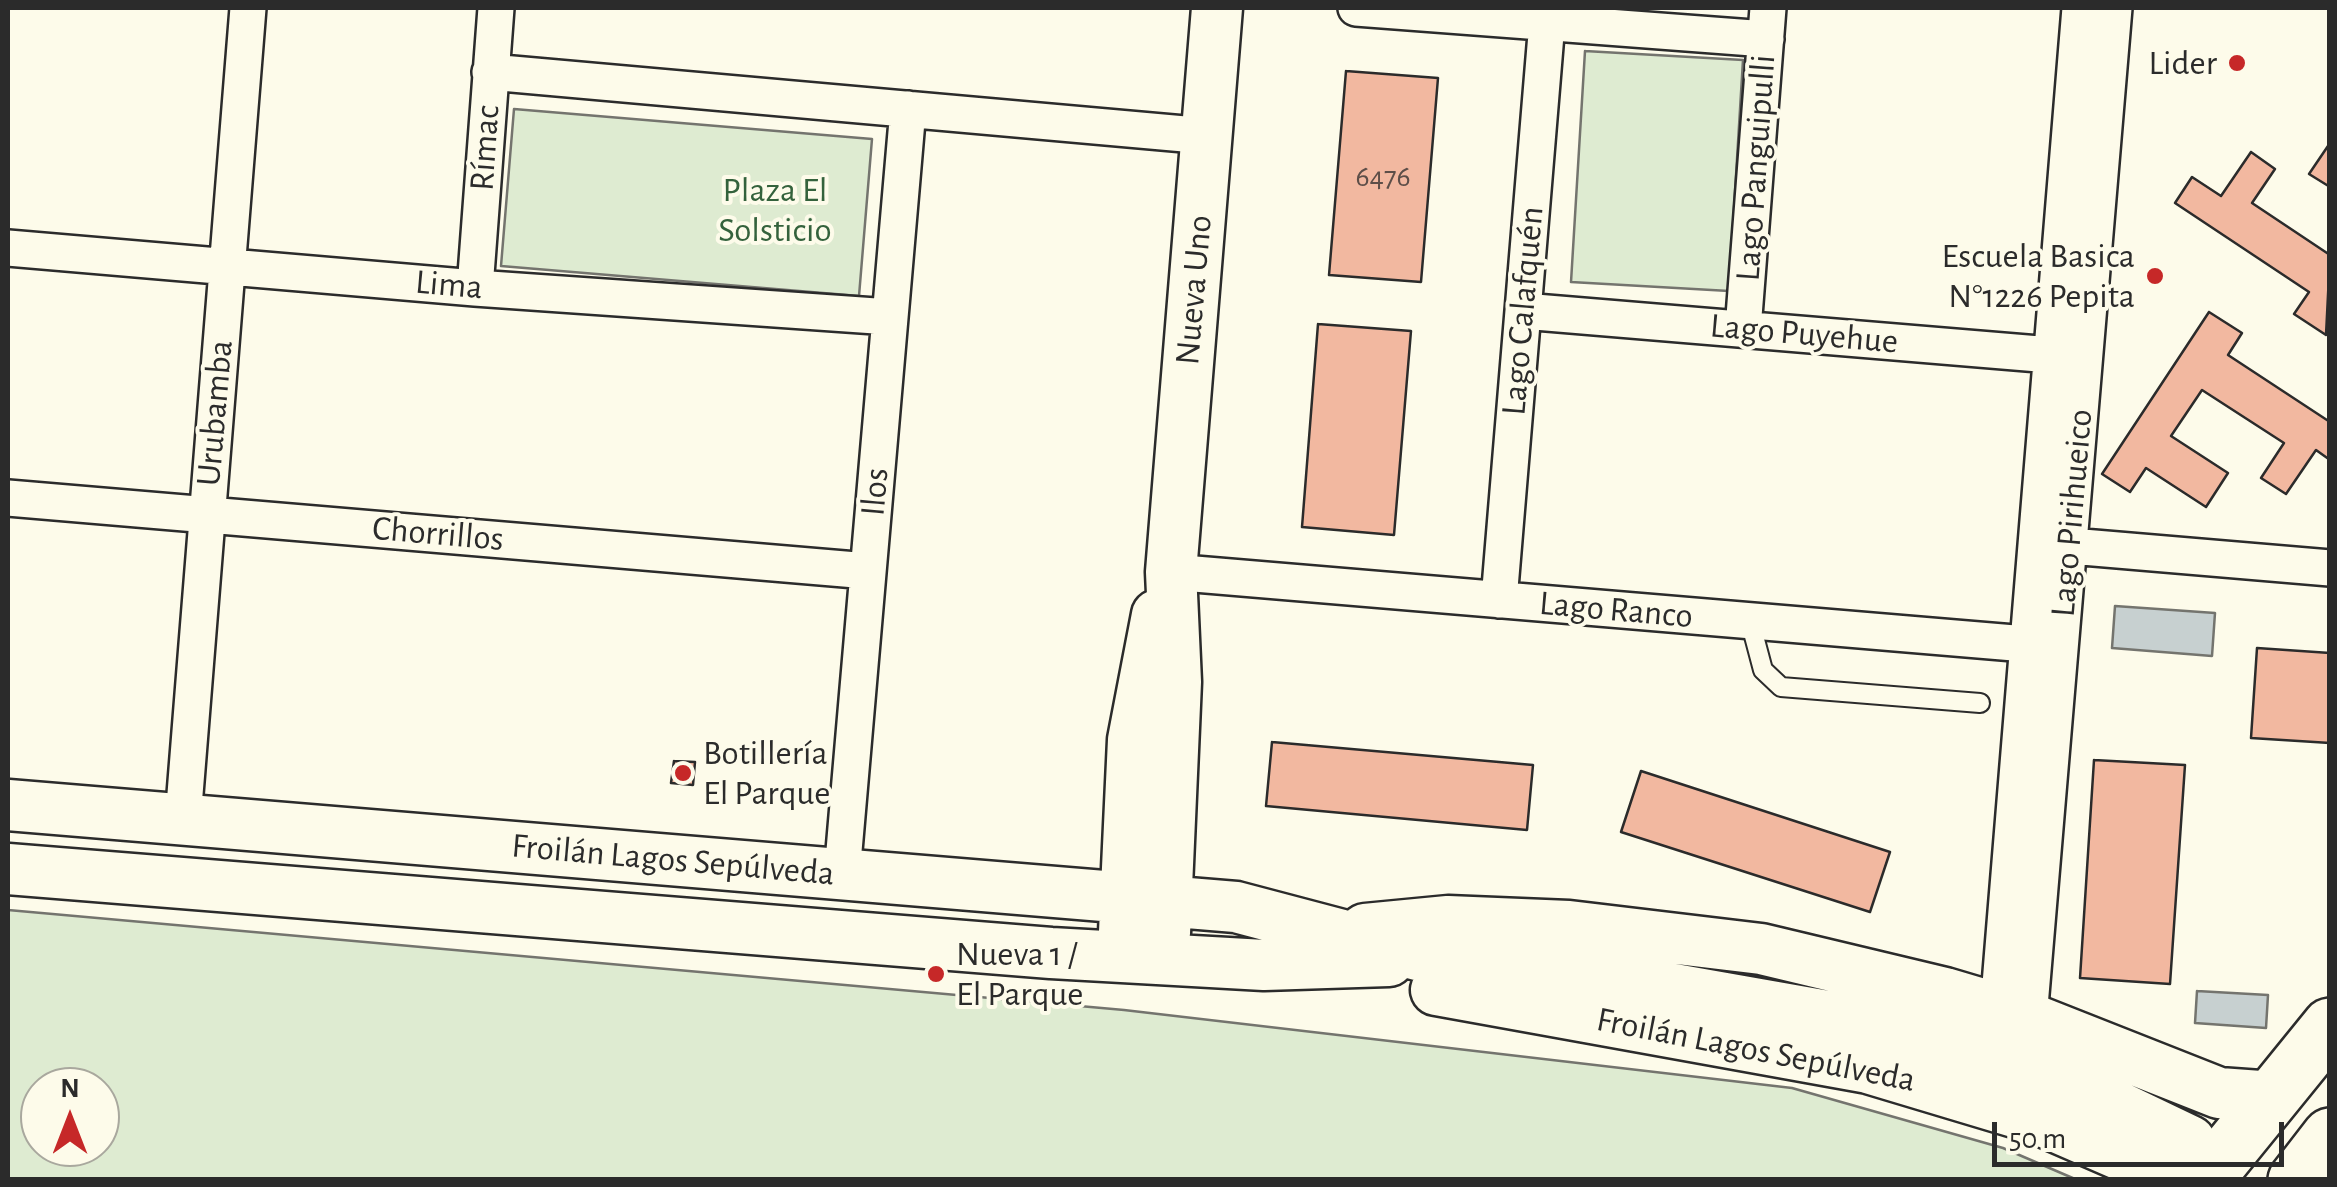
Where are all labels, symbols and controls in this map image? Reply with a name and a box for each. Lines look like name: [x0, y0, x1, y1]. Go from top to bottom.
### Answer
place label: Lider: [2148, 42, 2217, 84]
marker: Lider: [2226, 52, 2248, 74]
street label: Lago Panguipulli: [1727, 53, 1785, 283]
street label: Rímac: [461, 104, 509, 192]
house number: 6476: [1355, 159, 1411, 195]
park label: Plaza El Solsticio: [718, 169, 832, 251]
street label: Lago Calafquén: [1493, 205, 1553, 417]
street label: Nueva Uno: [1167, 213, 1221, 367]
place label: Escuela Basica N°1226 Pepita: [1941, 235, 2135, 317]
street label: Lima: [414, 261, 484, 309]
marker: Escuela Basica N°1226 Pepita: [2144, 265, 2166, 287]
street label: Lago Puyehue: [1708, 305, 1900, 363]
street label: Urubamba: [188, 338, 242, 488]
street label: Lago Pirihueico: [2042, 407, 2102, 619]
street label: Ilos: [852, 466, 898, 518]
street label: Chorrillos: [371, 507, 505, 561]
street label: Lago Ranco: [1537, 582, 1695, 638]
place label: Botillería El Parque: [703, 732, 830, 814]
marker: Botillería El Parque: [672, 762, 694, 784]
street label: Froilán Lagos Sepúlveda: [510, 825, 836, 895]
place label: Nueva 1 / El Parque: [956, 933, 1083, 1015]
marker: Nueva 1 / El Parque: [925, 963, 947, 985]
street label: Froilán Lagos Sepúlveda: [1593, 998, 1919, 1102]
north arrow: [20, 1067, 120, 1167]
text: N: [60, 1075, 80, 1103]
scale bar: [1997, 1102, 2290, 1164]
text: 50 m: [2009, 1124, 2066, 1154]

